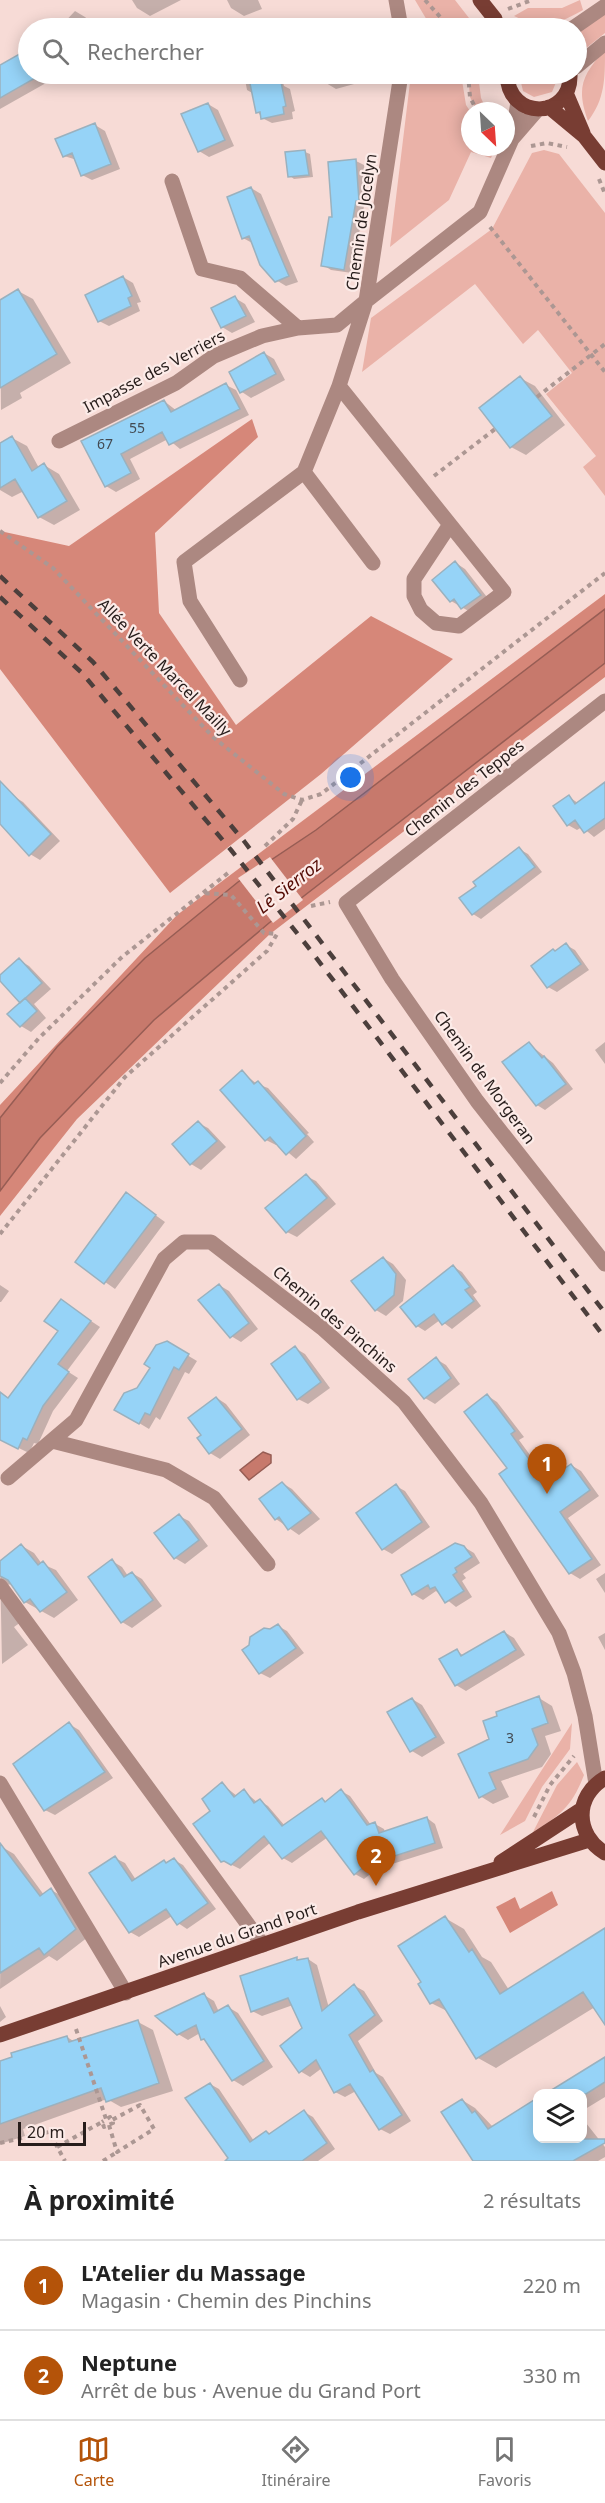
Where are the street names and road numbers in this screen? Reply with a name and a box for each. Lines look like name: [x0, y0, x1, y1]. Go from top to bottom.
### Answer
street label: Chemin de Jocelyn: [340, 152, 382, 292]
street label: Impasse des Verriers: [79, 324, 229, 418]
street label: Allée Verte Marcel Mailly: [93, 593, 237, 741]
street label: Chemin des Teppes: [400, 734, 528, 842]
street label: Chemin de Morgeran: [429, 1006, 541, 1148]
street label: Chemin des Pinchins: [268, 1261, 402, 1377]
street label: Avenue du Grand Port: [155, 1897, 320, 1973]

